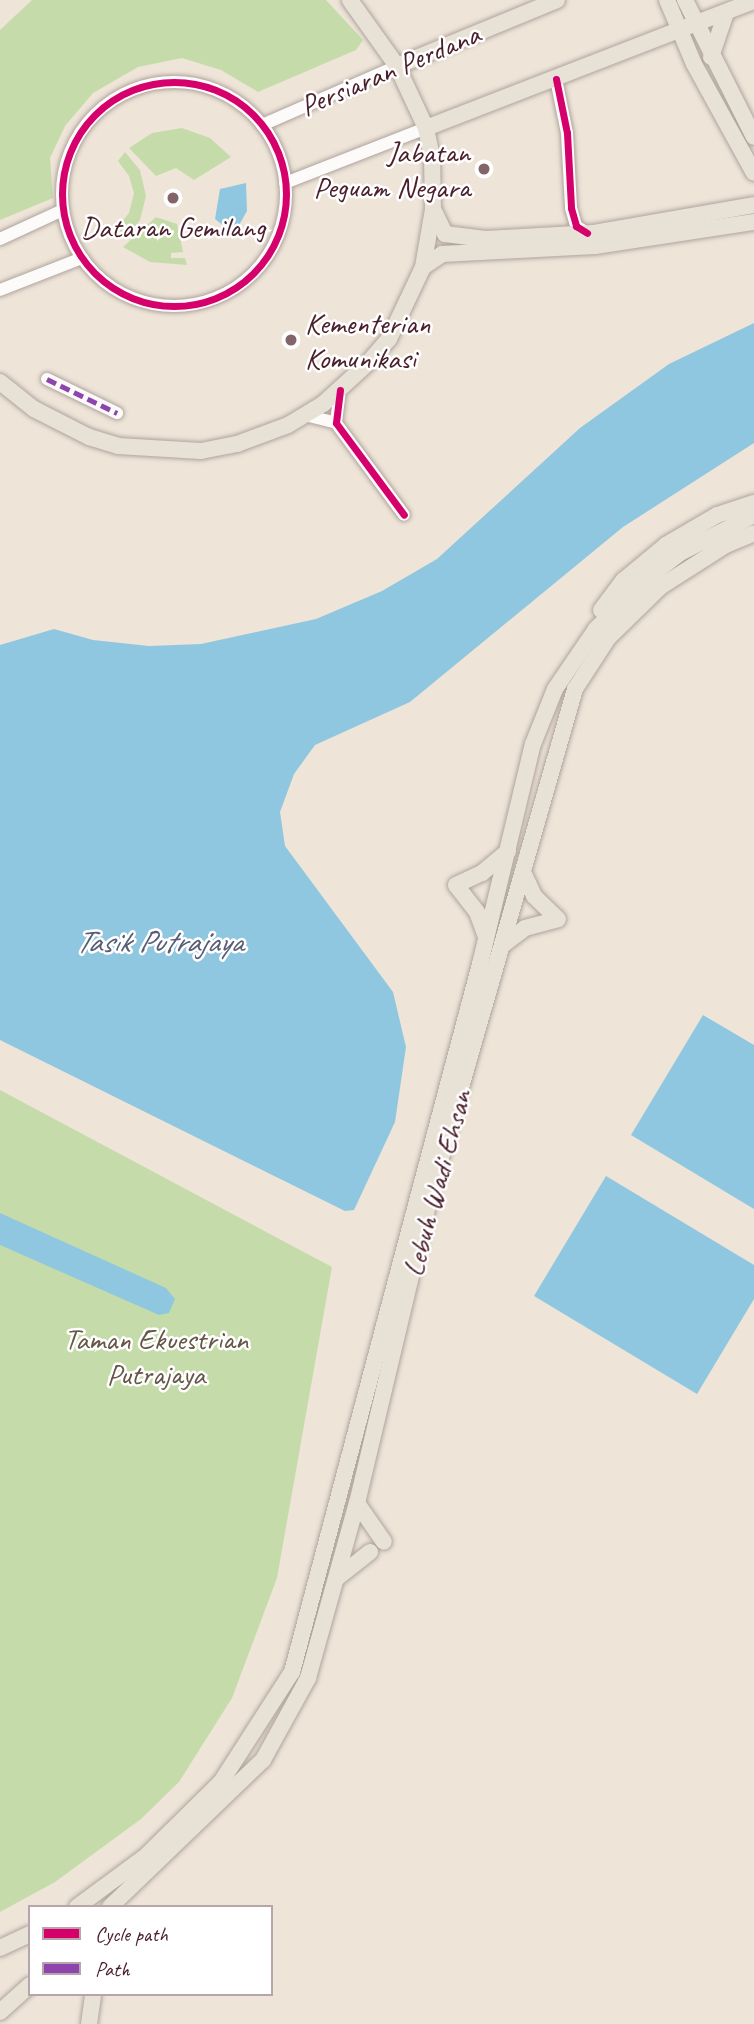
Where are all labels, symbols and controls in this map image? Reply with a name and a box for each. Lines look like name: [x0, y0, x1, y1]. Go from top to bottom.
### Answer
street label: Persiaran Perdana: [295, 16, 485, 124]
place label: Jabatan Peguam Negara: [313, 134, 470, 204]
marker: Jabatan Peguam Negara: [476, 161, 492, 177]
marker: Dataran Gemilang: [165, 190, 181, 206]
place label: Dataran Gemilang: [81, 209, 265, 245]
place label: Kementerian Komunikasi: [305, 305, 430, 376]
marker: Kementerian Komunikasi: [283, 332, 299, 348]
water label: Tasik Putrajaya: [76, 923, 242, 961]
street label: Lebuh Wadi Ehsan: [395, 1085, 479, 1281]
park label: Taman Ekuestrian Putrajaya: [64, 1321, 248, 1392]
legend: [28, 1905, 273, 1996]
text: Cycle path: [95, 1921, 168, 1947]
text: Path: [95, 1956, 130, 1982]

